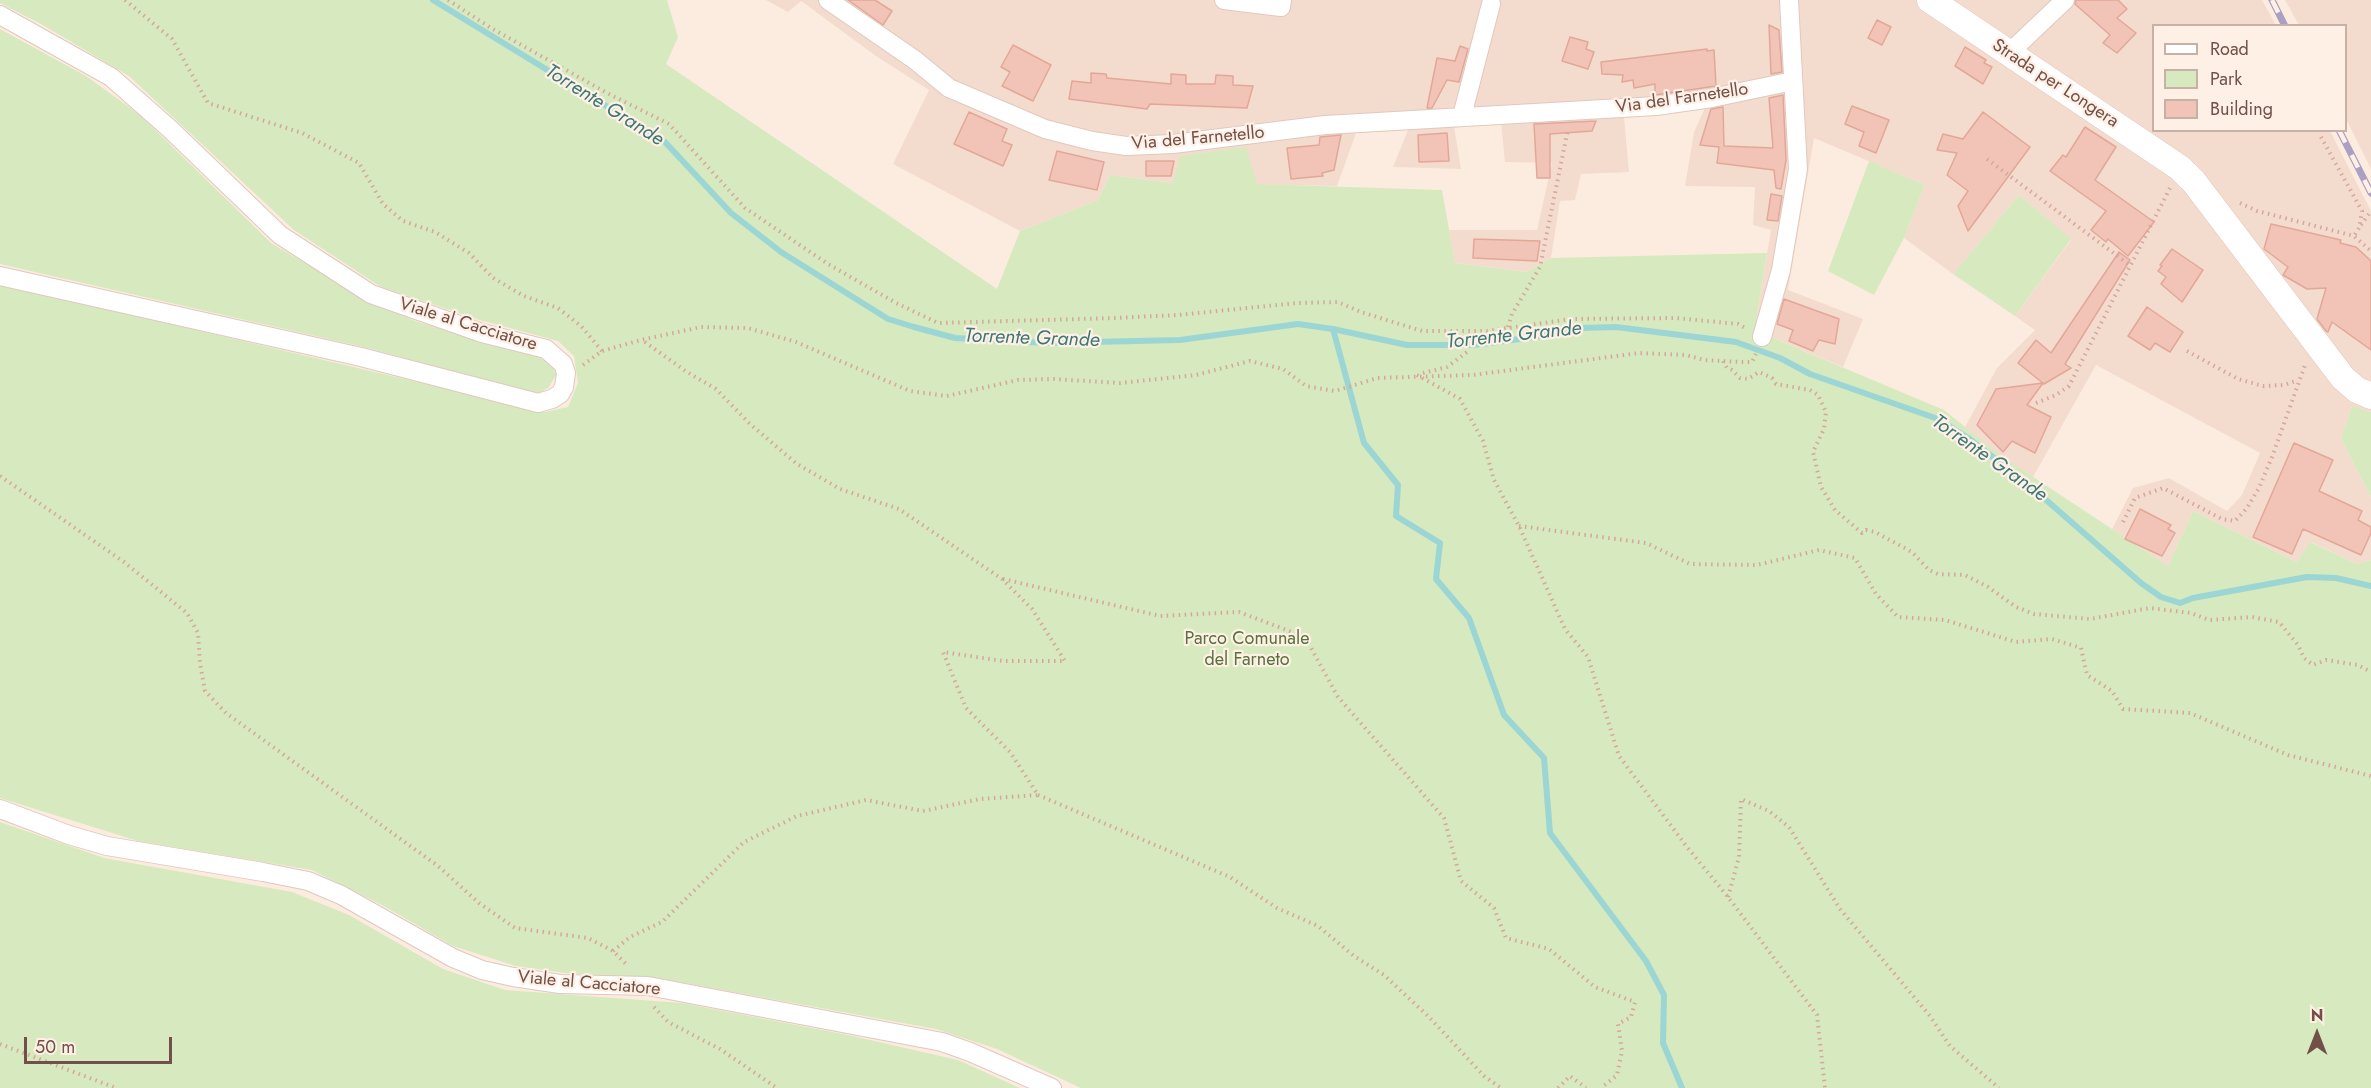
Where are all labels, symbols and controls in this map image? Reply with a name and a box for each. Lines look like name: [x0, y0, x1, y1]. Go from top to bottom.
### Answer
legend: [2152, 24, 2347, 132]
street label: Strada per Longera: [1988, 35, 2122, 133]
text: Road: [2210, 36, 2249, 62]
water label: Torrente Grande: [540, 60, 668, 152]
text: Park: [2210, 66, 2242, 92]
street label: Via del Farnetello: [1614, 79, 1750, 119]
text: Building: [2210, 96, 2273, 122]
street label: Via del Farnetello: [1131, 122, 1265, 156]
street label: Viale al Cacciatore: [396, 294, 540, 356]
water label: Torrente Grande: [1445, 317, 1583, 355]
water label: Torrente Grande: [964, 325, 1100, 353]
water label: Torrente Grande: [1927, 410, 2051, 508]
park label: Parco Comunale del Farneto: [1185, 629, 1309, 672]
street label: Viale al Cacciatore: [517, 967, 661, 1001]
north arrow: [2287, 1004, 2347, 1064]
text: N: [2311, 1004, 2323, 1027]
scale bar: [27, 1025, 176, 1063]
text: 50 m: [35, 1034, 75, 1060]

